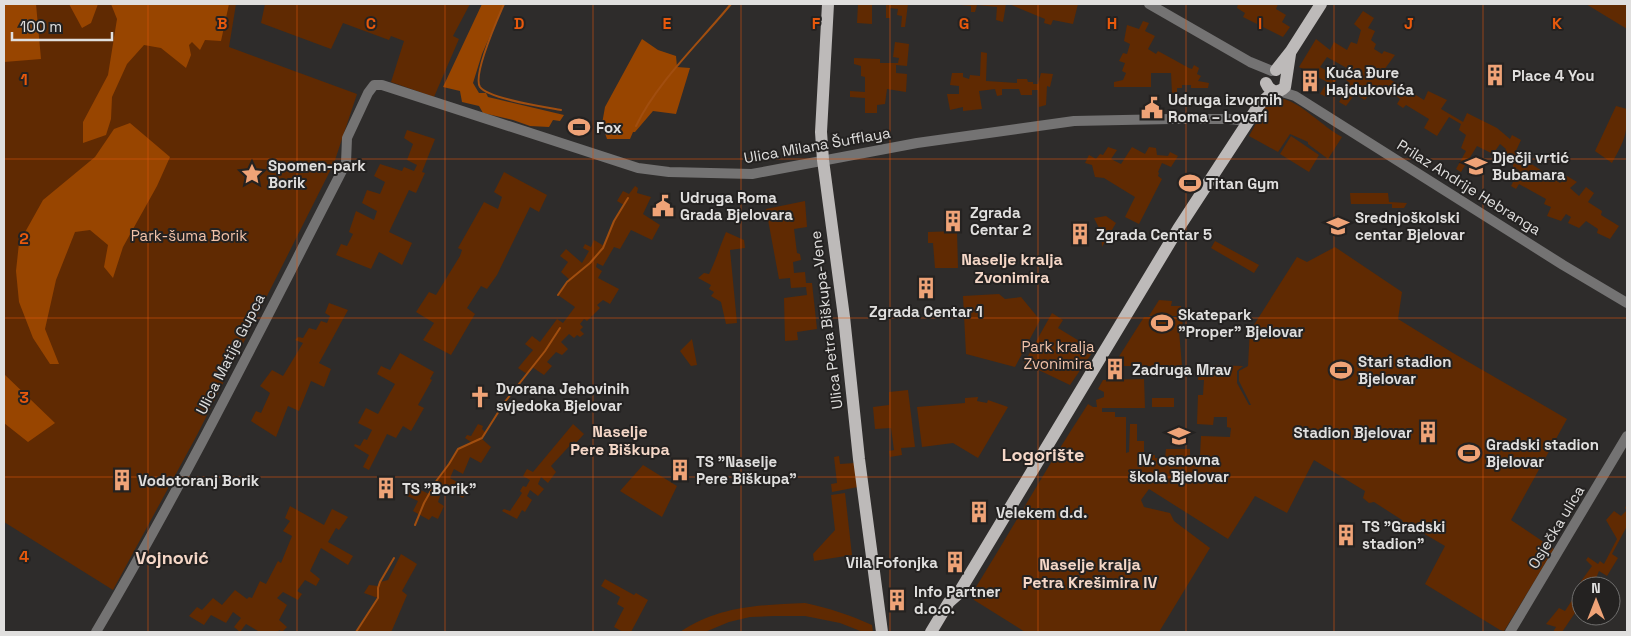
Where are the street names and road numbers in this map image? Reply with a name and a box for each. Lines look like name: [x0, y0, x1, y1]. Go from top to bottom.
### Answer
street label: Ulica Milana Šufflaya: [742, 123, 892, 167]
street label: Prilaz Andrije Hebranga: [1394, 135, 1545, 239]
street label: Ulica Petra Biškupa-Vene: [806, 230, 846, 410]
street label: Ulica Matije Gupca: [191, 290, 269, 418]
street label: Osječka ulica: [1524, 481, 1589, 572]

